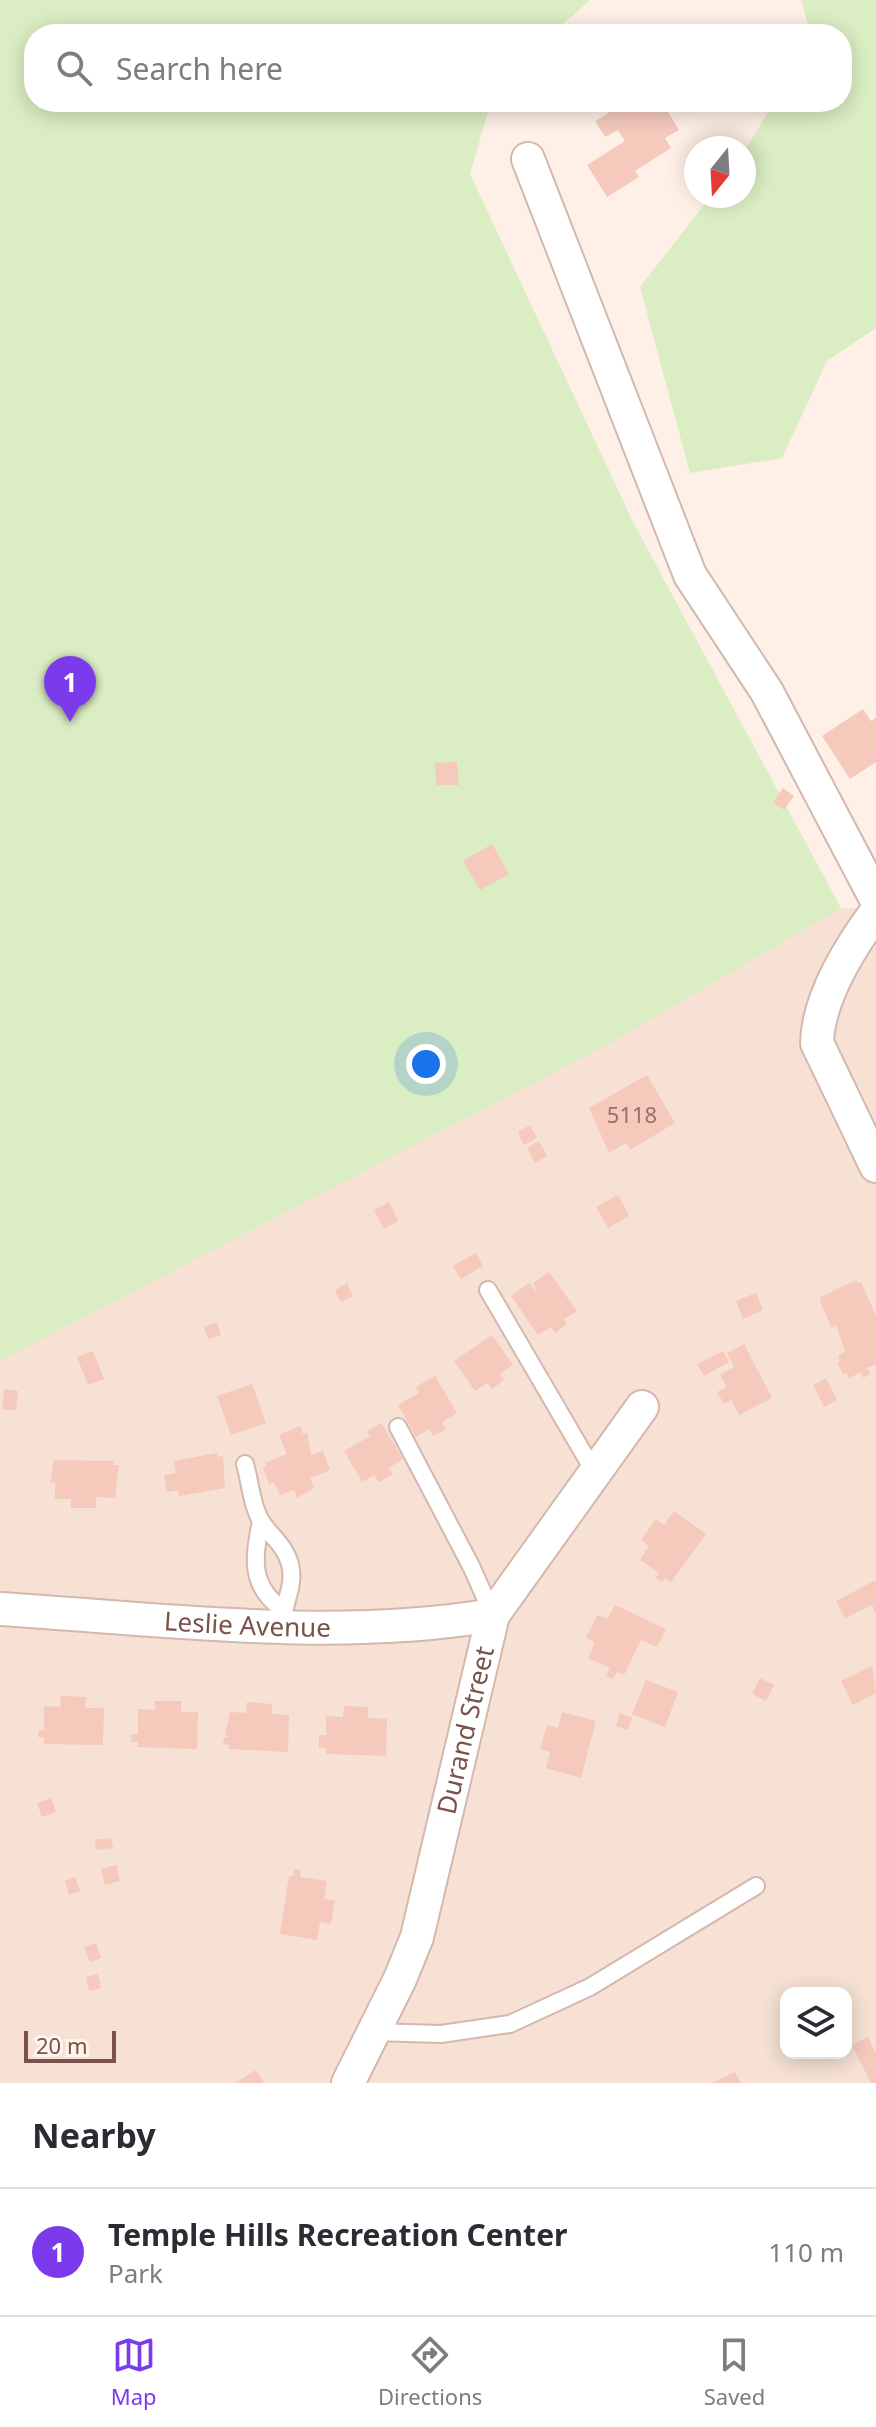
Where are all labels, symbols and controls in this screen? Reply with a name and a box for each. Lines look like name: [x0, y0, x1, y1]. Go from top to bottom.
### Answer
search box: [24, 24, 852, 112]
icon: search: [52, 46, 96, 90]
text: Search here: [116, 48, 283, 89]
north arrow: [684, 136, 756, 208]
pin: 1: [44, 656, 96, 722]
your location: [406, 1044, 446, 1084]
house number: 5118: [607, 1099, 657, 1129]
street label: Leslie Avenue: [163, 1602, 331, 1645]
street label: Durand Street: [428, 1643, 502, 1818]
map controls: [780, 1987, 852, 2059]
button: layers: [780, 1987, 852, 2059]
scale bar: [24, 2027, 116, 2063]
text: 20 m: [36, 2030, 87, 2060]
text: Nearby: [32, 2112, 156, 2158]
text: Temple Hills Recreation Center: [108, 2214, 567, 2255]
text: 1: [51, 2234, 65, 2270]
text: 110 m: [768, 2234, 844, 2270]
text: Park: [108, 2255, 163, 2291]
tab: Map: [111, 2333, 157, 2411]
tab: Directions: [378, 2333, 482, 2411]
tab: Saved: [704, 2333, 765, 2411]

